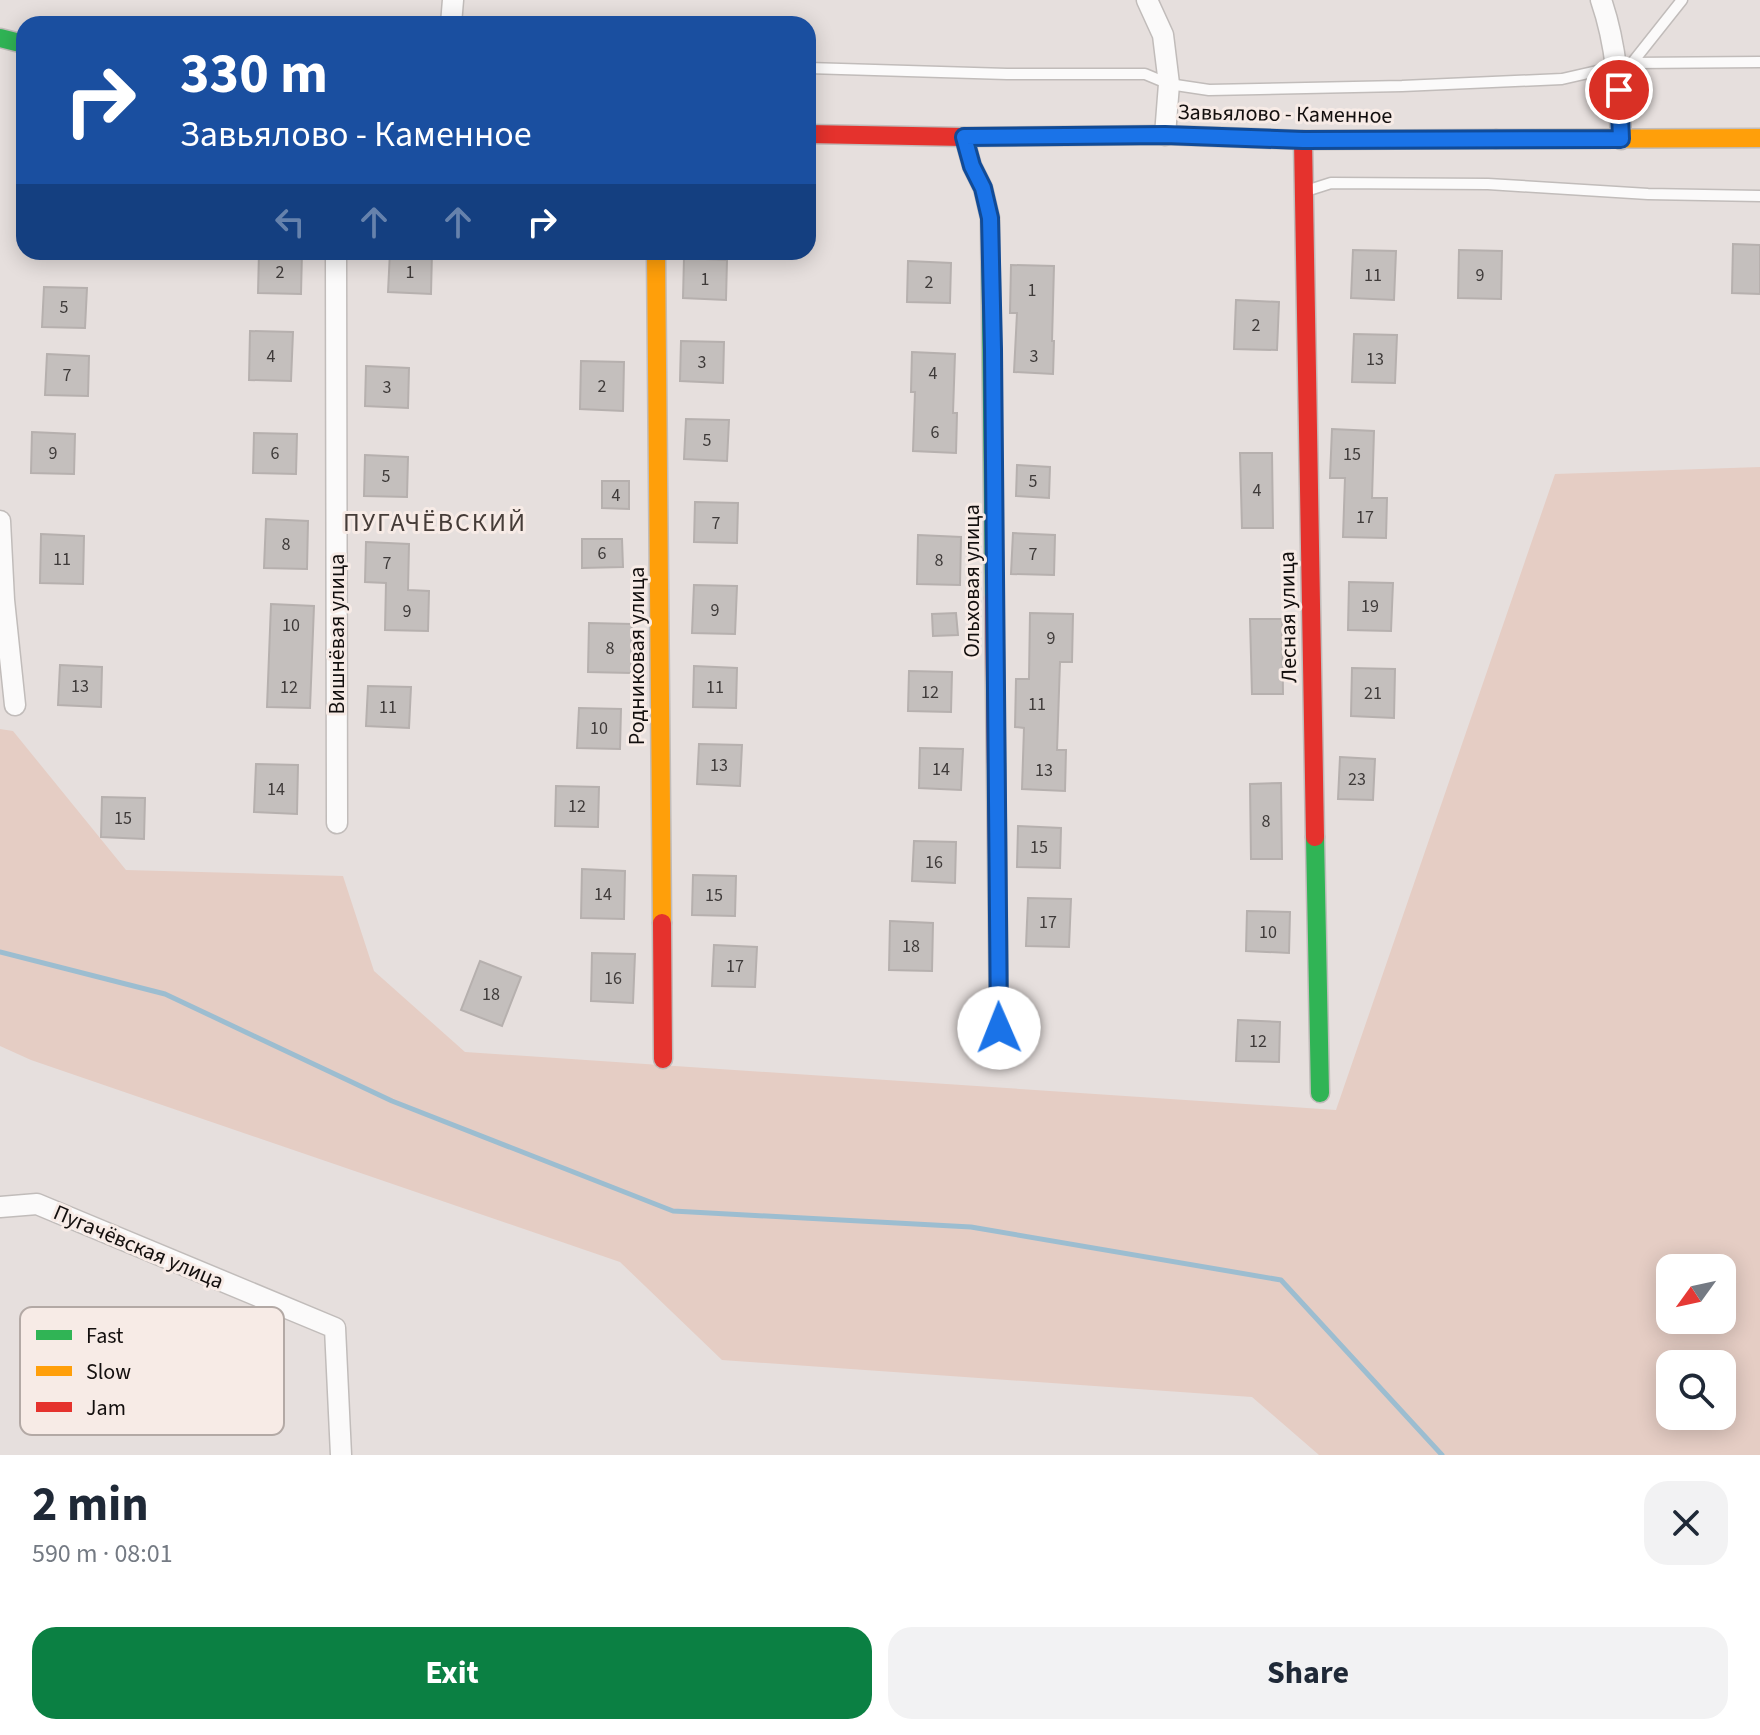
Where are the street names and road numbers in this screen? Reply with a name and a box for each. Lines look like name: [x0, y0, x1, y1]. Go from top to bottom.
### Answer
street label: Завьялово - Каменное: [1177, 96, 1393, 132]
street label: Ольховая улица: [956, 504, 988, 658]
street label: Лесная улица: [1271, 551, 1305, 683]
street label: Вишнёвая улица: [321, 554, 353, 714]
street label: Родниковая улица: [621, 567, 653, 745]
street label: Пугачёвская улица: [48, 1197, 229, 1297]

